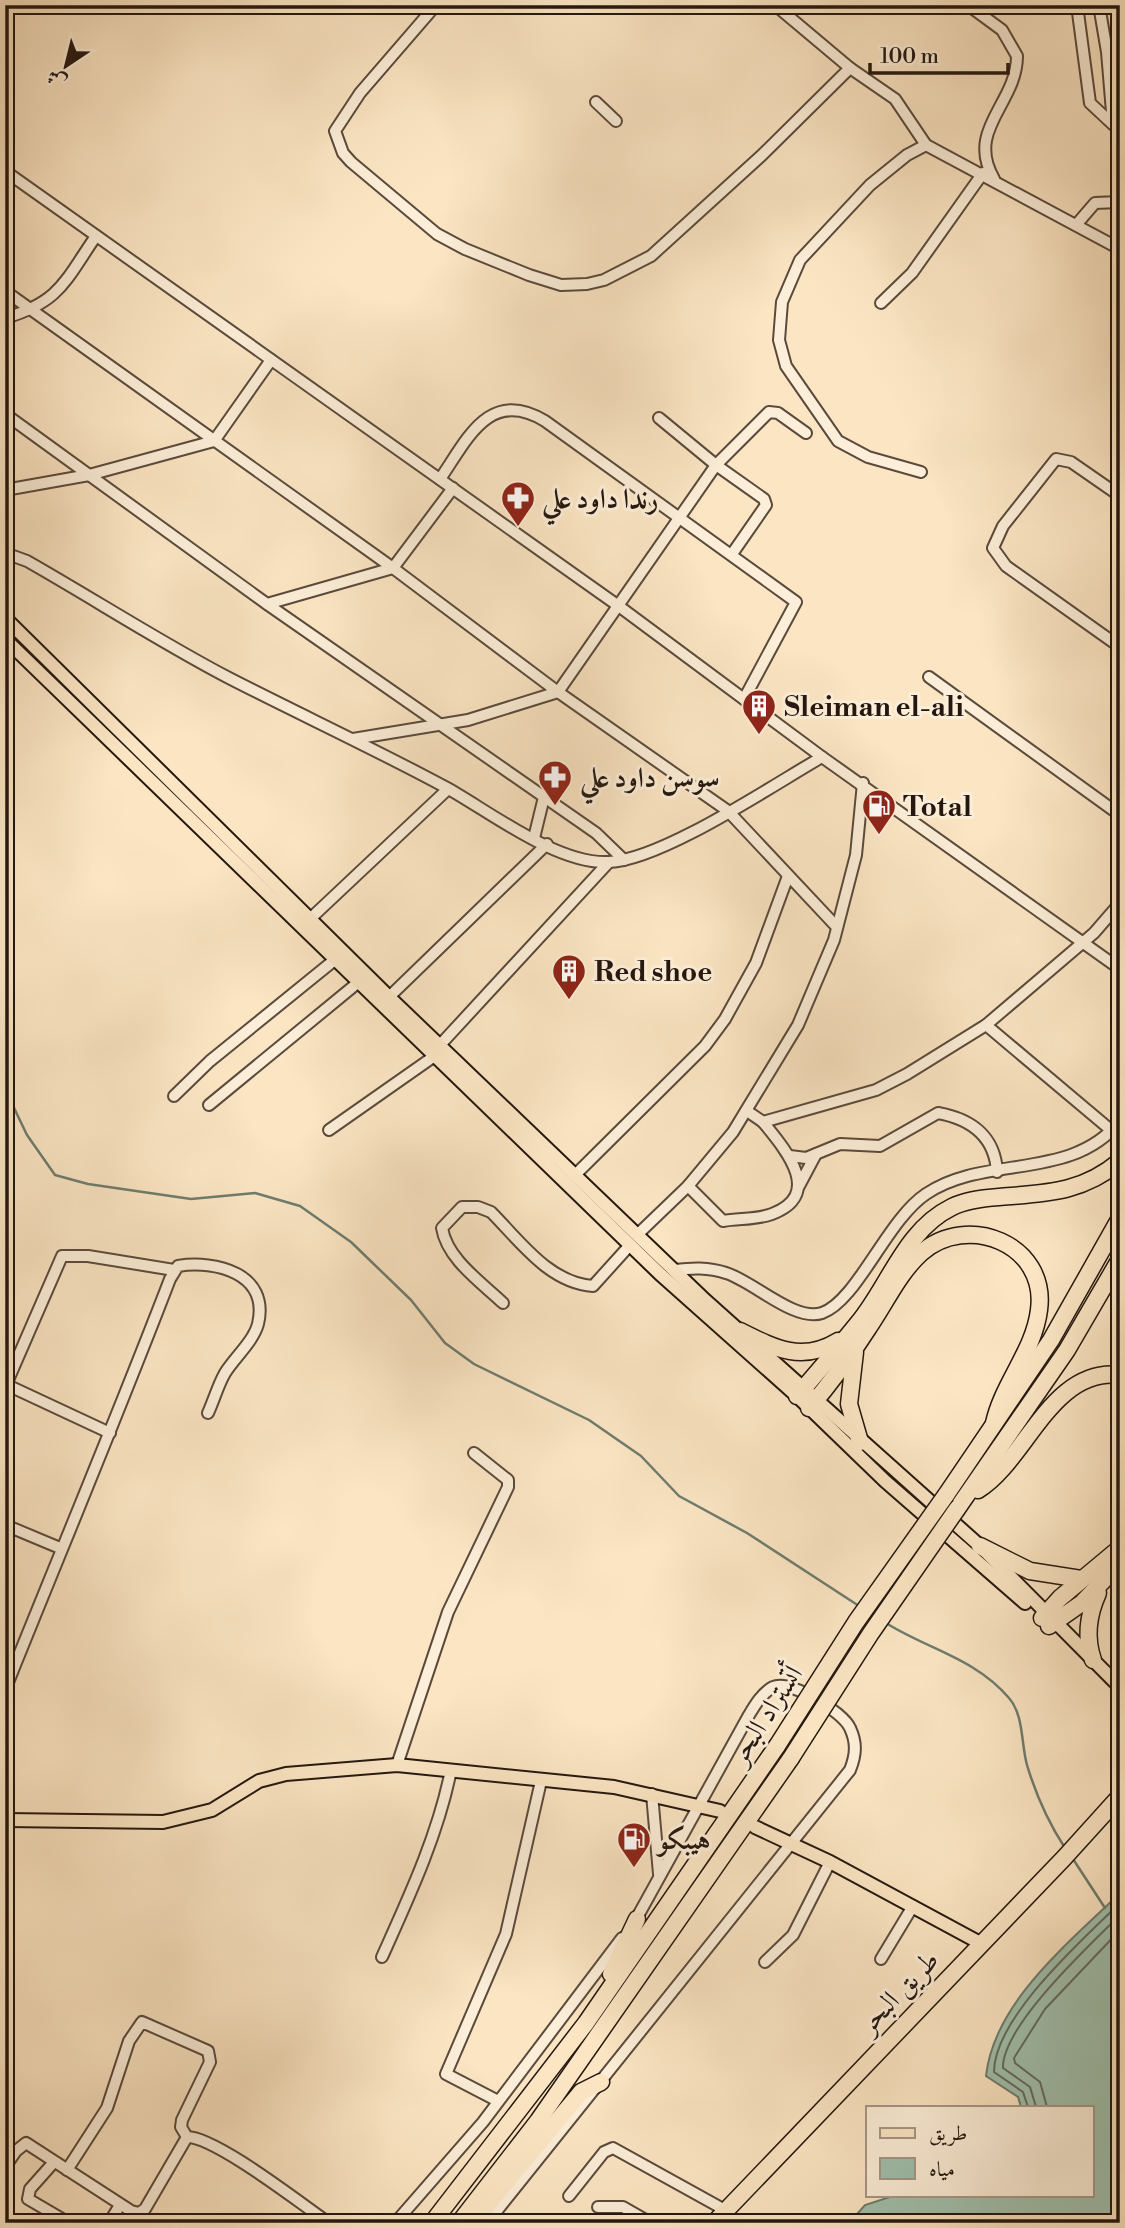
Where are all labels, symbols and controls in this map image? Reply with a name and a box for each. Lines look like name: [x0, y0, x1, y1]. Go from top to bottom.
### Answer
north arrow: [32, 32, 102, 102]
scale bar: [870, 32, 1008, 76]
text: 100 m: [880, 44, 939, 70]
text: ش: [42, 64, 71, 94]
pharmacy icon: رندا داود علي: [499, 479, 537, 528]
place label: رندا داود علي: [541, 482, 658, 526]
building icon: Sleiman el-ali: [740, 687, 778, 736]
place label: Sleiman el-ali: [784, 690, 964, 725]
pharmacy icon: سوسن داود علي: [536, 758, 574, 807]
place label: سوسن داود علي: [579, 761, 720, 805]
fuel station icon: Total: [860, 787, 898, 836]
place label: Total: [903, 790, 972, 825]
building icon: Red shoe: [550, 952, 588, 1001]
place label: Red shoe: [594, 955, 712, 990]
street label: أتستراد البحر: [717, 1657, 811, 1773]
fuel station icon: هيبكو: [615, 1820, 653, 1869]
place label: هيبكو: [655, 1823, 710, 1858]
street label: طريق البحر: [849, 1943, 947, 2043]
legend: [866, 2106, 1094, 2196]
text: طريق: [929, 2121, 967, 2147]
text: مياه: [929, 2157, 955, 2183]

